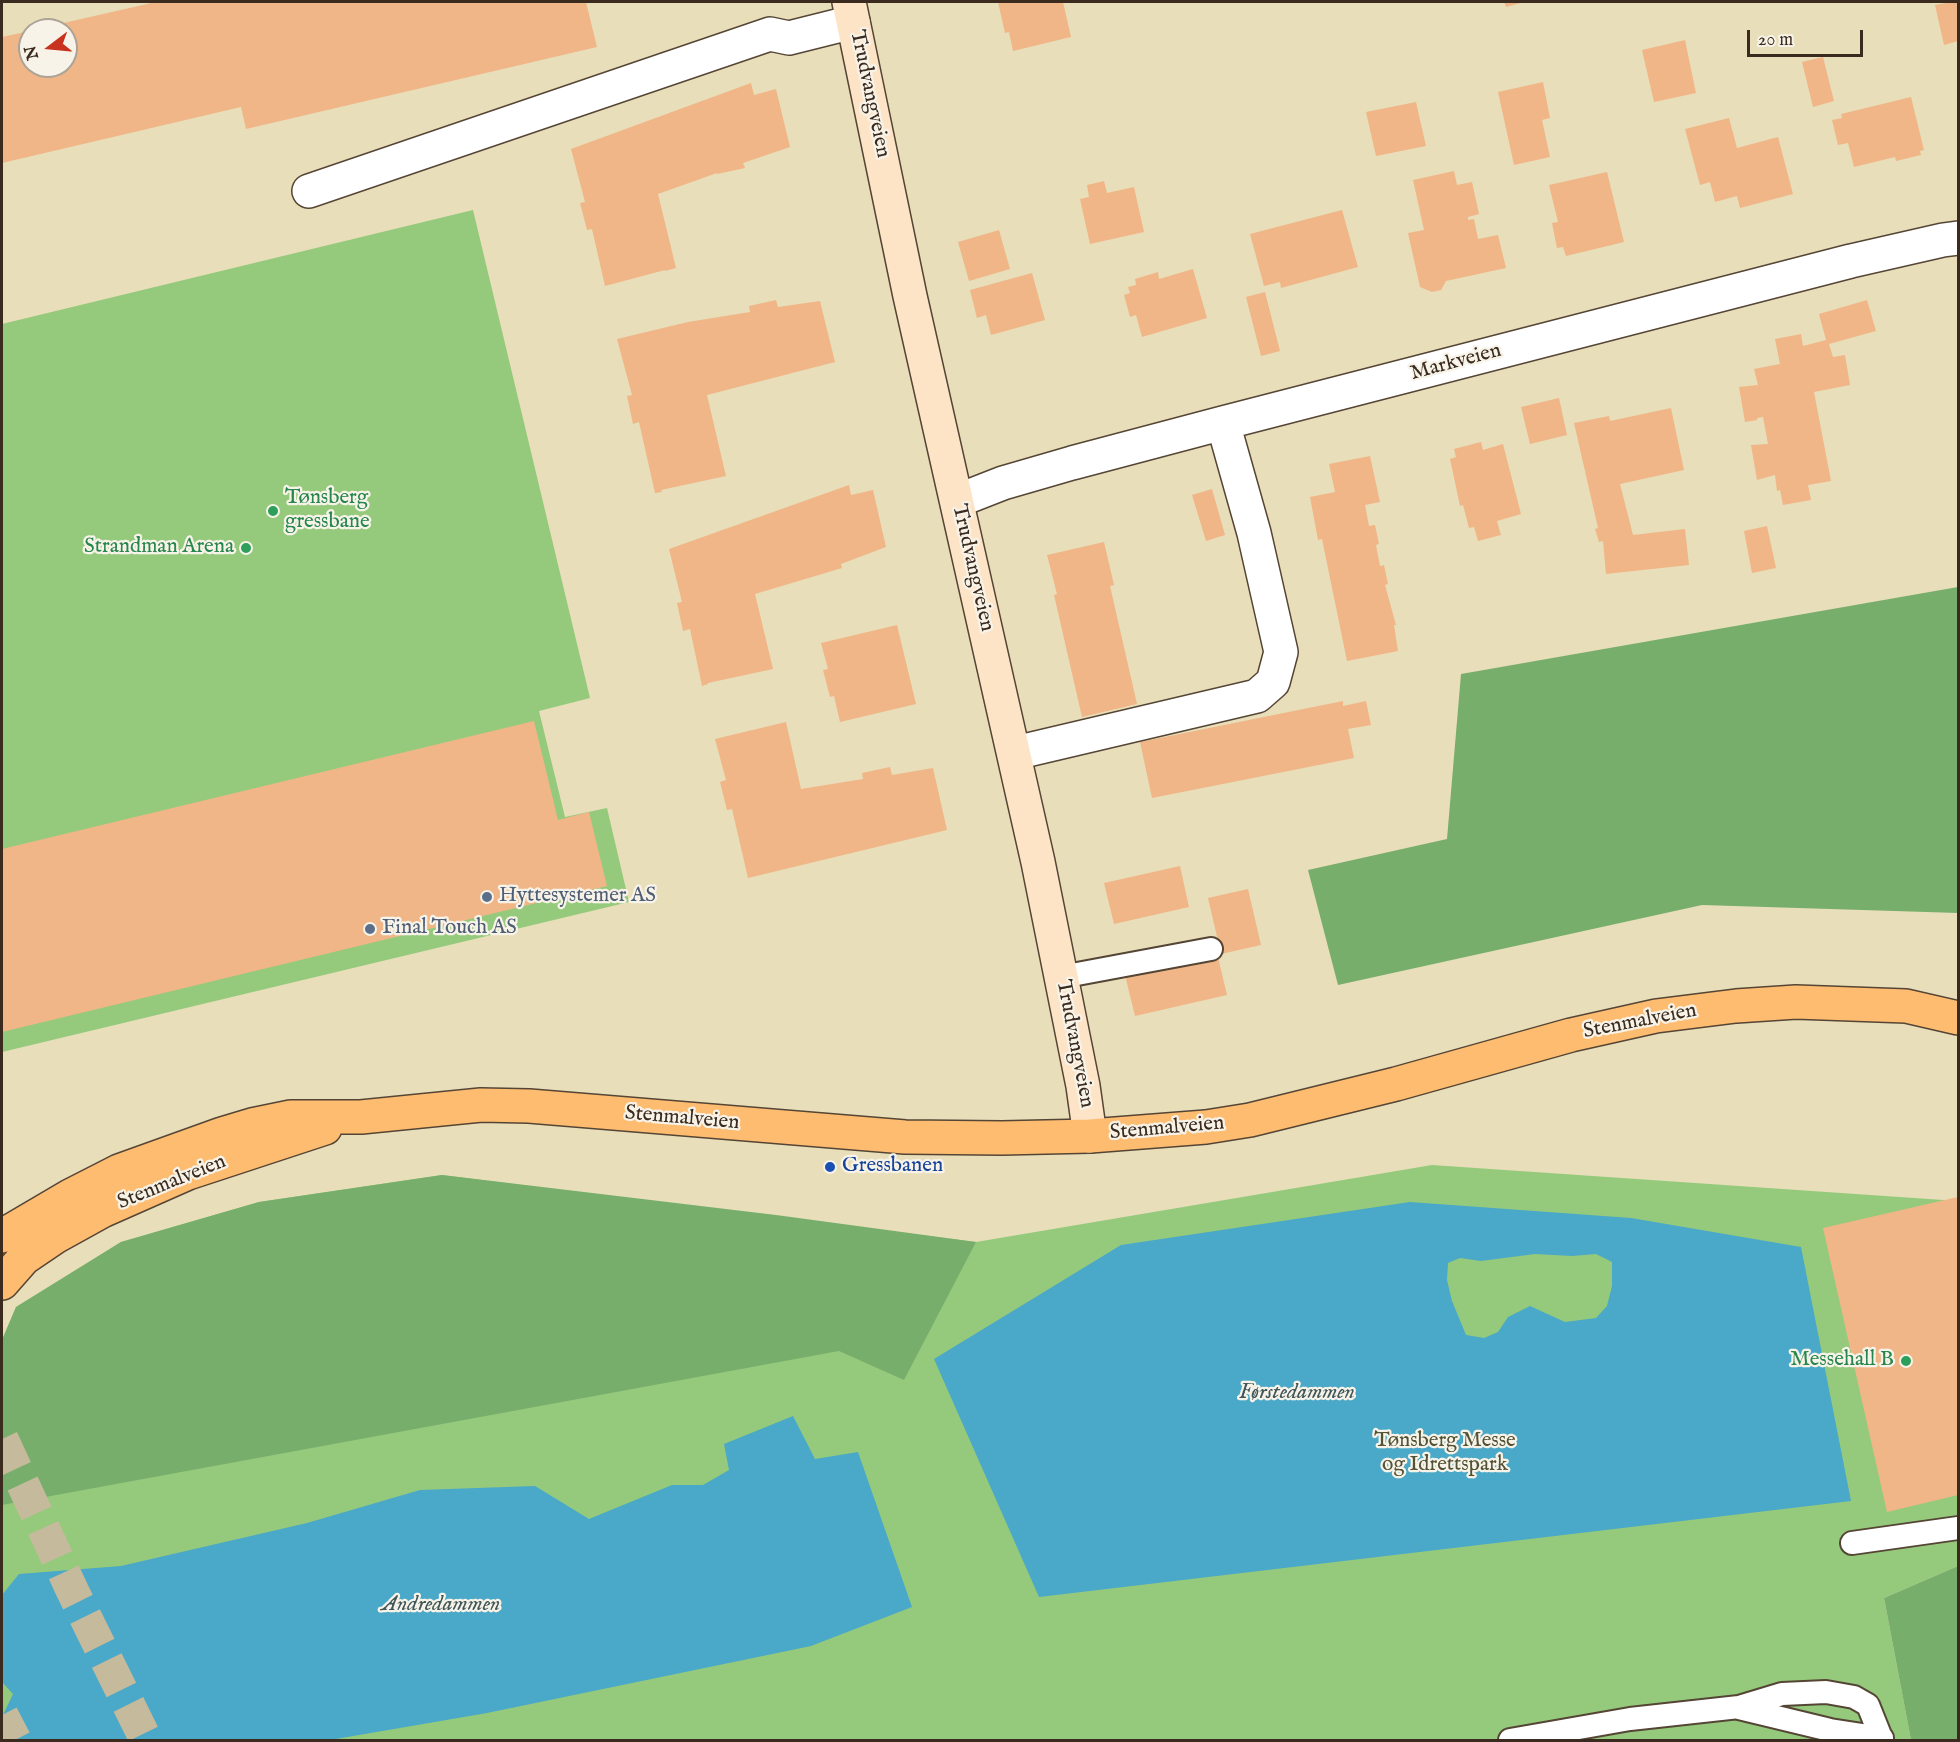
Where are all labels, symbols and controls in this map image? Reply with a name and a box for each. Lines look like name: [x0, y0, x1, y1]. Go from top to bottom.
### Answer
north arrow: [18, 18, 78, 78]
scale bar: [1750, 18, 1866, 56]
street label: Trudvangveien: [843, 28, 895, 160]
text: 20 m: [1758, 29, 1793, 52]
text: N: [21, 43, 44, 62]
street label: Markveien: [1408, 339, 1504, 387]
place label: Tønsberg gressbane: [285, 486, 370, 536]
street label: Trudvangveien: [945, 502, 999, 634]
marker: Tønsberg gressbane: [266, 504, 280, 518]
place label: Strandman Arena: [84, 535, 234, 561]
marker: Strandman Arena: [239, 541, 253, 555]
place label: Hyttesystemer AS: [499, 884, 656, 910]
marker: Hyttesystemer AS: [480, 890, 494, 904]
place label: Final Touch AS: [382, 916, 517, 942]
marker: Final Touch AS: [363, 922, 377, 936]
street label: Trudvangveien: [1049, 978, 1099, 1110]
street label: Stenmalveien: [1581, 999, 1699, 1045]
street label: Stenmalveien: [624, 1101, 740, 1137]
street label: Stenmalveien: [1109, 1111, 1225, 1147]
street label: Stenmalveien: [114, 1150, 230, 1216]
place label: Gressbanen: [842, 1154, 943, 1180]
marker: Gressbanen: [823, 1160, 837, 1174]
place label: Messehall B: [1790, 1348, 1894, 1374]
marker: Messehall B: [1899, 1354, 1913, 1368]
water label: Førstedammen: [1239, 1380, 1355, 1406]
park label: Tønsberg Messe og Idrettspark: [1374, 1429, 1516, 1479]
water label: Andredammen: [382, 1592, 500, 1618]

